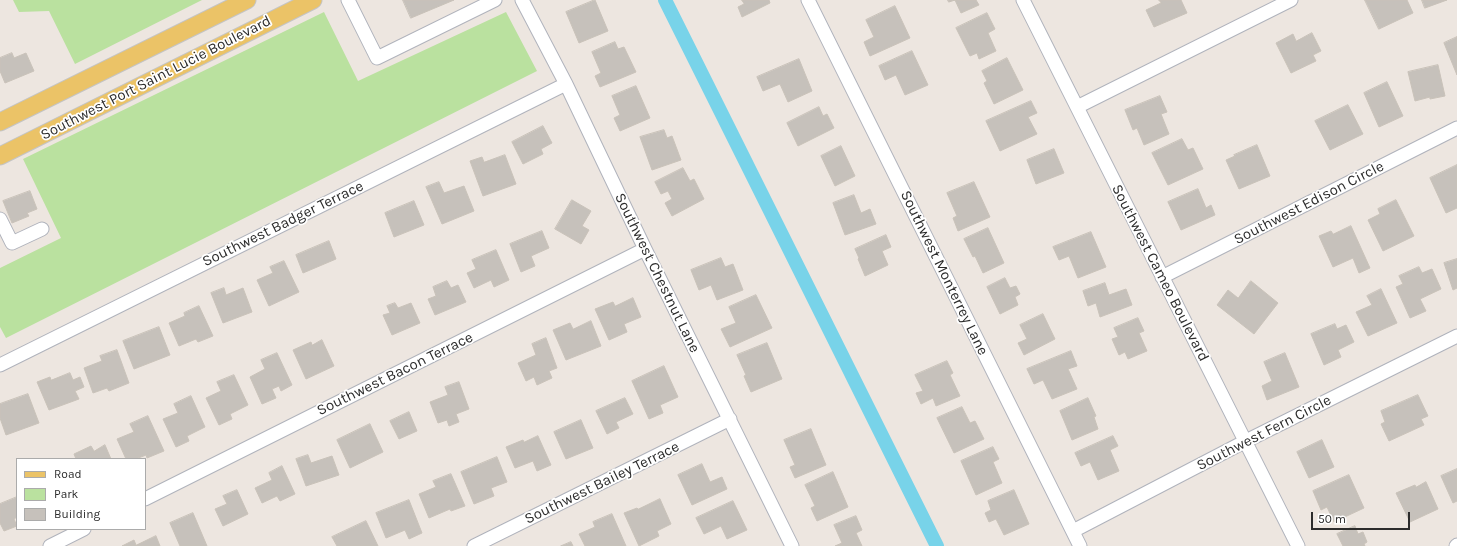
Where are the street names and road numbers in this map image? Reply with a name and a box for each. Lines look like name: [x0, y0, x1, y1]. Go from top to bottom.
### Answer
street label: Southwest Port Saint Lucie Boulevard: [38, 12, 274, 144]
street label: Southwest Edison Circle: [1231, 157, 1387, 249]
street label: Southwest Badger Terrace: [200, 177, 366, 271]
street label: Southwest Cameo Boulevard: [1107, 181, 1213, 365]
street label: Southwest Monterrey Lane: [896, 188, 992, 358]
street label: Southwest Chestnut Lane: [610, 190, 704, 356]
street label: Southwest Bacon Terrace: [314, 328, 476, 420]
street label: Southwest Fern Circle: [1194, 391, 1334, 475]
street label: Southwest Bailey Terrace: [522, 438, 682, 528]

